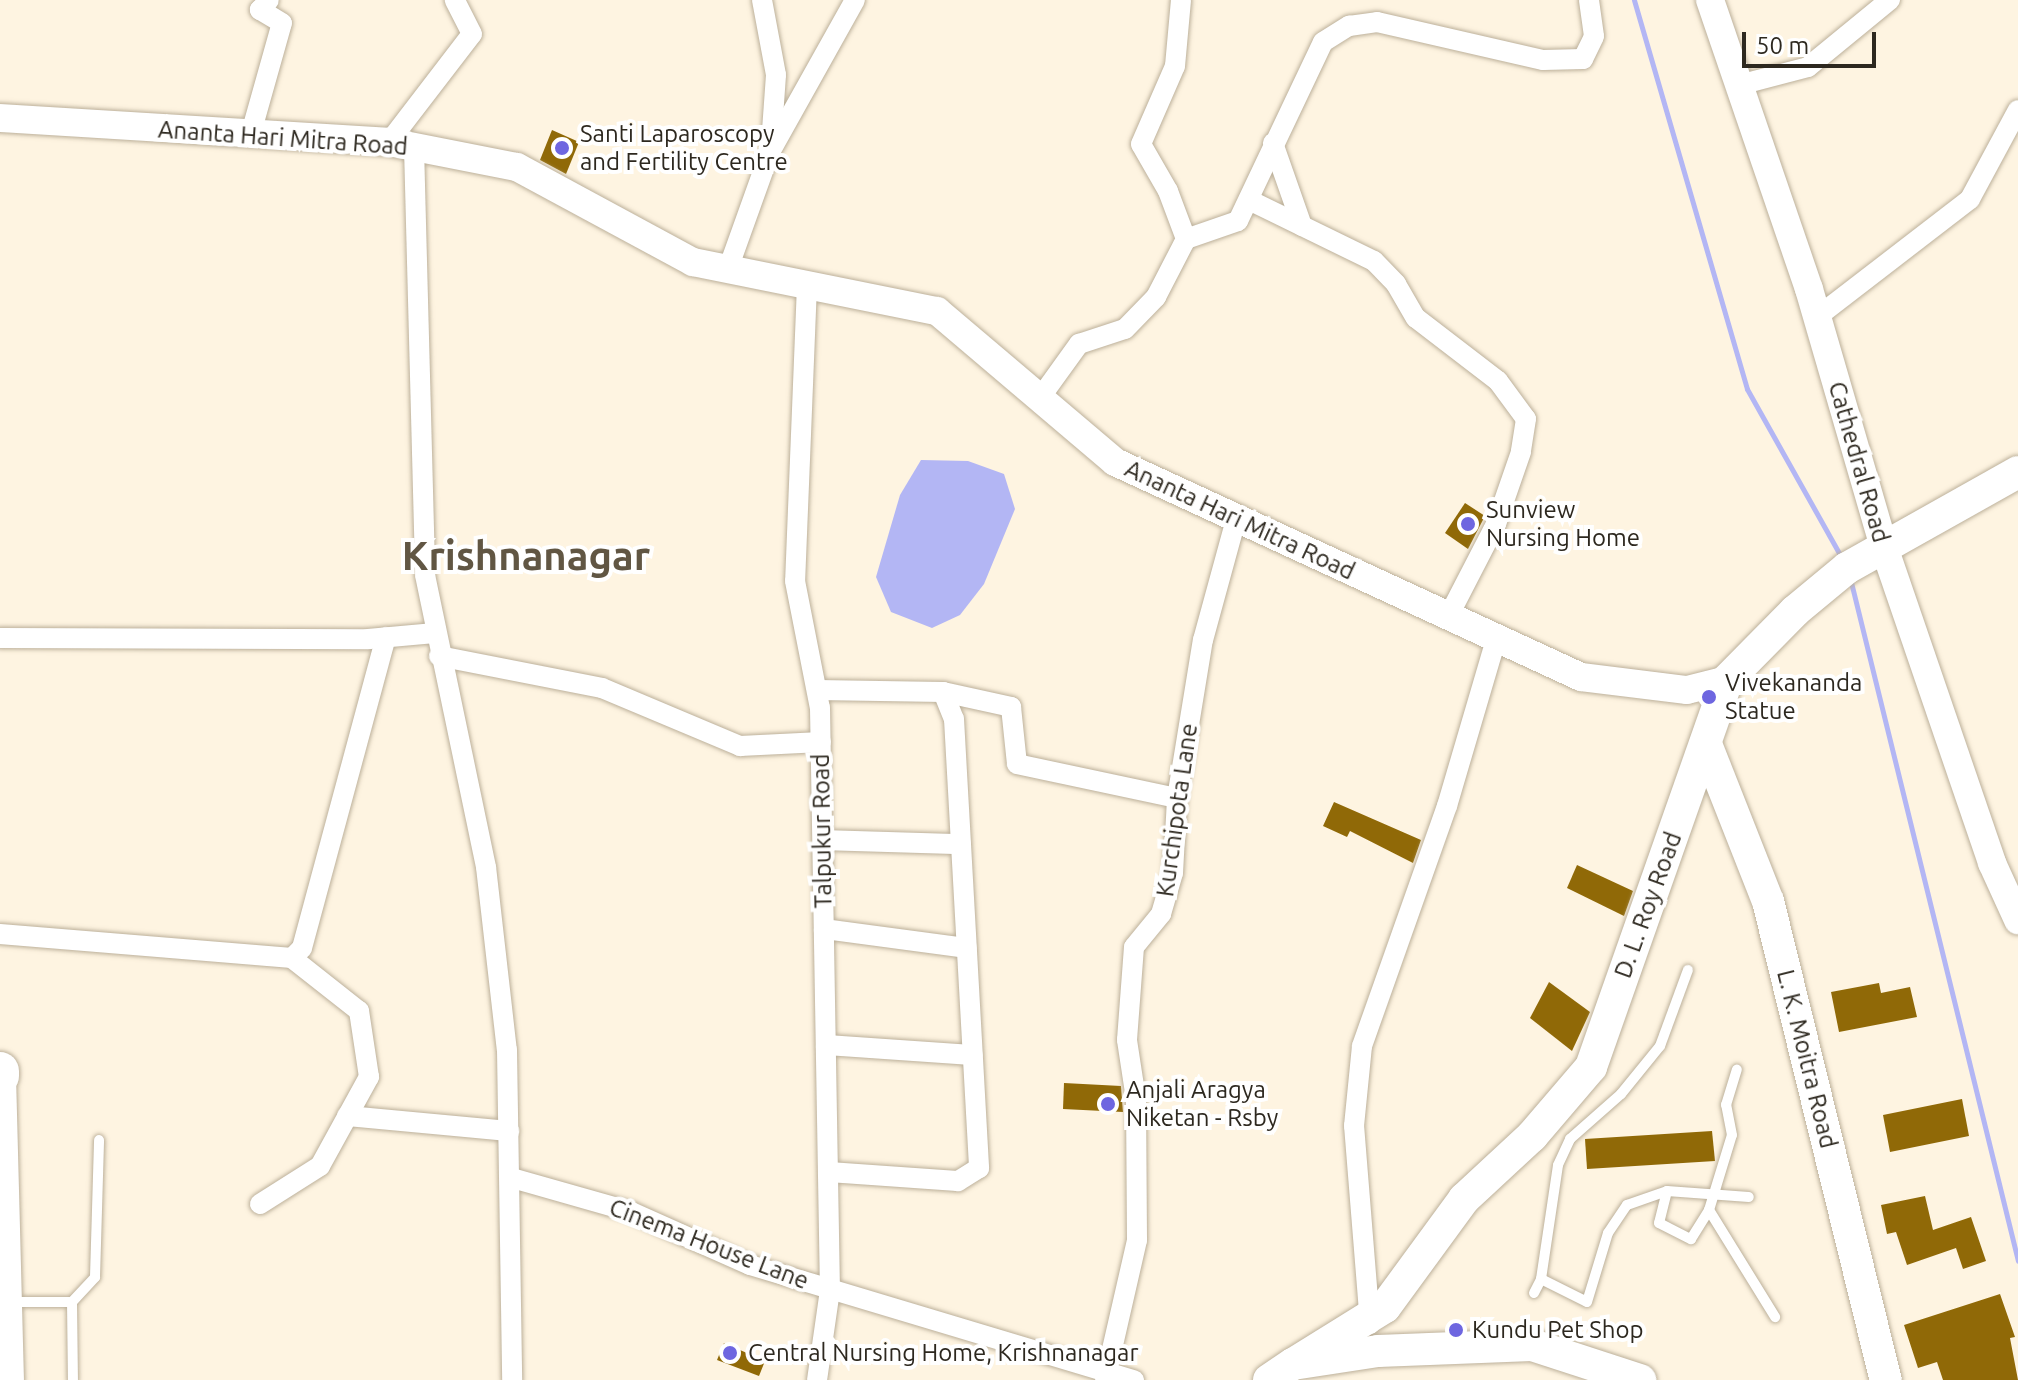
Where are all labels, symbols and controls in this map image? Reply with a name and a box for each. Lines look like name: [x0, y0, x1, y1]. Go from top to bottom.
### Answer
scale bar: [1746, 16, 1880, 66]
text: 50 m: [1756, 32, 1809, 59]
street label: Ananta Hari Mitra Road: [157, 115, 409, 161]
place label: Santi Laparoscopy and Fertility Centre: [580, 120, 788, 176]
marker: Santi Laparoscopy and Fertility Centre: [551, 137, 573, 159]
street label: Cathedral Road: [1822, 378, 1896, 546]
street label: Ananta Hari Mitra Road: [1120, 454, 1360, 586]
place label: Sunview Nursing Home: [1486, 496, 1640, 552]
marker: Sunview Nursing Home: [1457, 513, 1479, 535]
district label: Krishnanagar: [402, 532, 650, 580]
place label: Vivekananda Statue: [1725, 669, 1862, 725]
marker: Vivekananda Statue: [1700, 688, 1718, 706]
street label: Kurchipota Lane: [1151, 721, 1203, 899]
street label: Talpukur Road: [806, 754, 838, 908]
street label: D. L. Roy Road: [1608, 828, 1688, 982]
street label: L. K. Moitra Road: [1771, 967, 1843, 1151]
place label: Anjali Aragya Niketan - Rsby: [1126, 1076, 1278, 1132]
marker: Anjali Aragya Niketan - Rsby: [1097, 1093, 1119, 1115]
street label: Cinema House Lane: [605, 1193, 813, 1295]
place label: Kundu Pet Shop: [1472, 1316, 1644, 1344]
marker: Kundu Pet Shop: [1447, 1321, 1465, 1339]
place label: Central Nursing Home, Krishnanagar: [748, 1339, 1139, 1367]
marker: Central Nursing Home, Krishnanagar: [719, 1342, 741, 1364]

